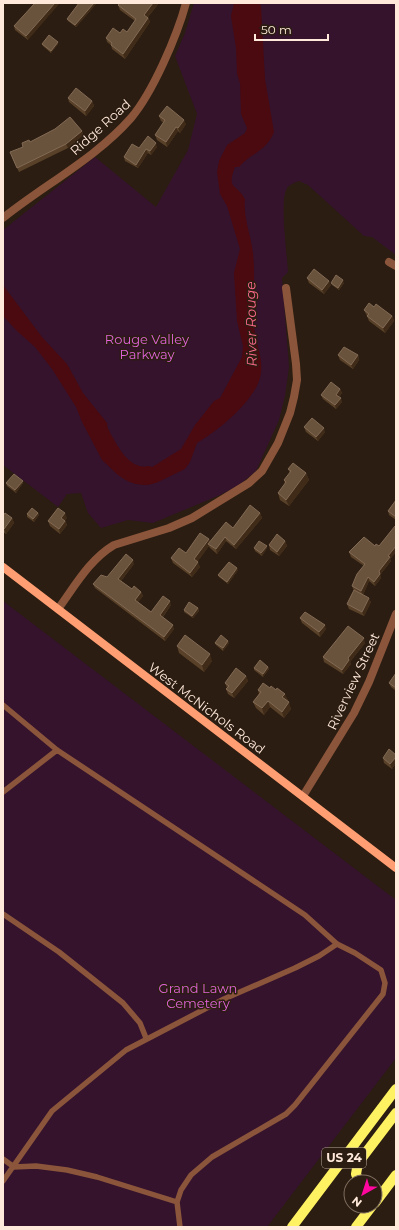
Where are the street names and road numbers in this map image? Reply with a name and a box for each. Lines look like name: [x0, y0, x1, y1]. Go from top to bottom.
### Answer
street label: Ridge Road: [66, 96, 134, 158]
street label: Riverview Street: [323, 630, 383, 732]
street label: West McNichols Road: [146, 659, 268, 757]
road number: US 24: [322, 1148, 366, 1168]

